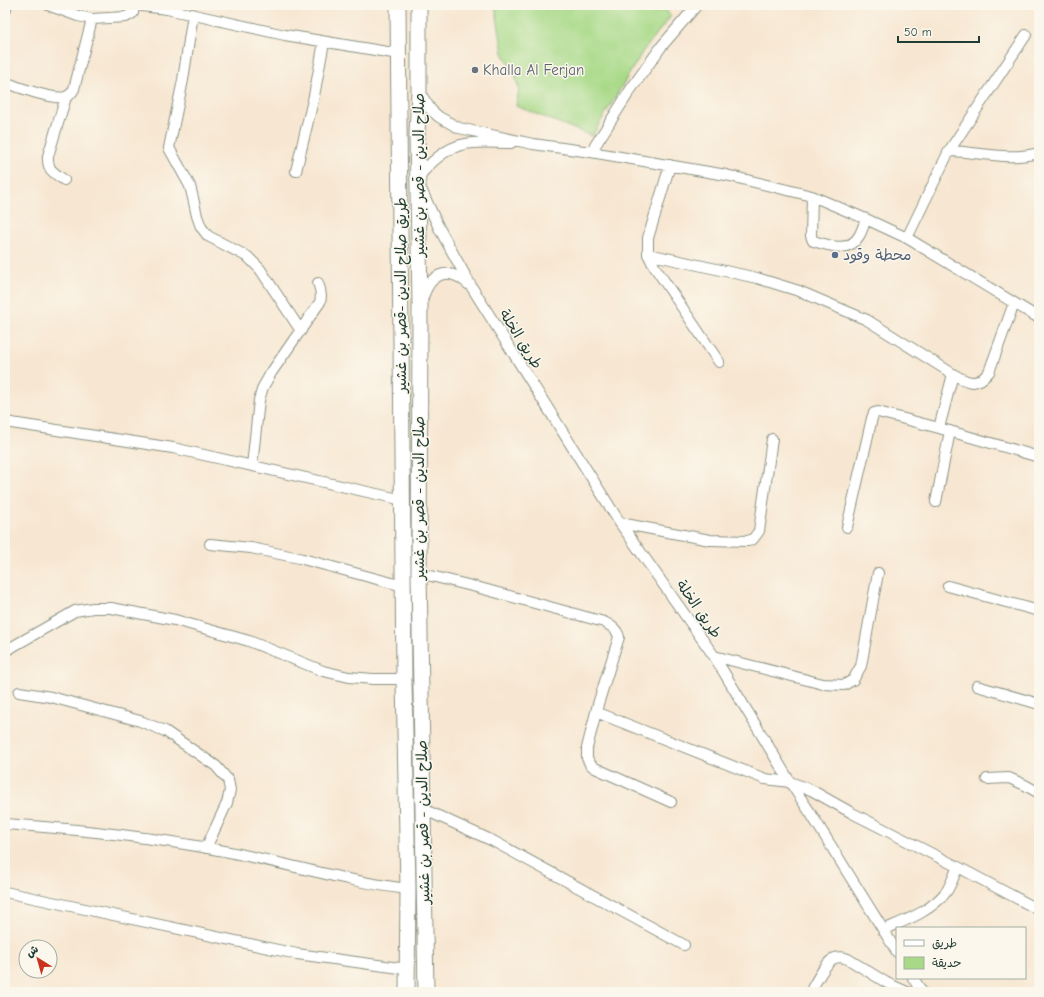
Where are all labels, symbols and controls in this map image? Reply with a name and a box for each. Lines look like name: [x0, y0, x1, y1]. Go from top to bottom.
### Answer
scale bar: [898, 18, 979, 44]
text: 50 m: [904, 25, 932, 39]
place label: Khalla Al Ferjan: [483, 61, 584, 79]
marker: Khalla Al Ferjan: [470, 65, 480, 75]
street label: صلاح الدين - قصر بن غشير: [410, 93, 429, 259]
street label: طريق صلاح الدين -قصر بن غشير: [392, 197, 411, 395]
place label: محطة وقود: [843, 246, 912, 264]
marker: محطة وقود: [830, 250, 840, 260]
street label: طريق الخلة: [496, 306, 546, 372]
street label: صلاح الدين - قصر بن غشير: [410, 416, 429, 582]
street label: طريق الخلة: [672, 576, 726, 642]
street label: صلاح الدين - قصر بن غشير: [413, 740, 434, 906]
legend: [896, 927, 1026, 979]
text: طريق: [932, 936, 957, 950]
north arrow: [18, 939, 58, 979]
text: ش: [24, 943, 41, 960]
text: حديقة: [932, 956, 961, 970]

